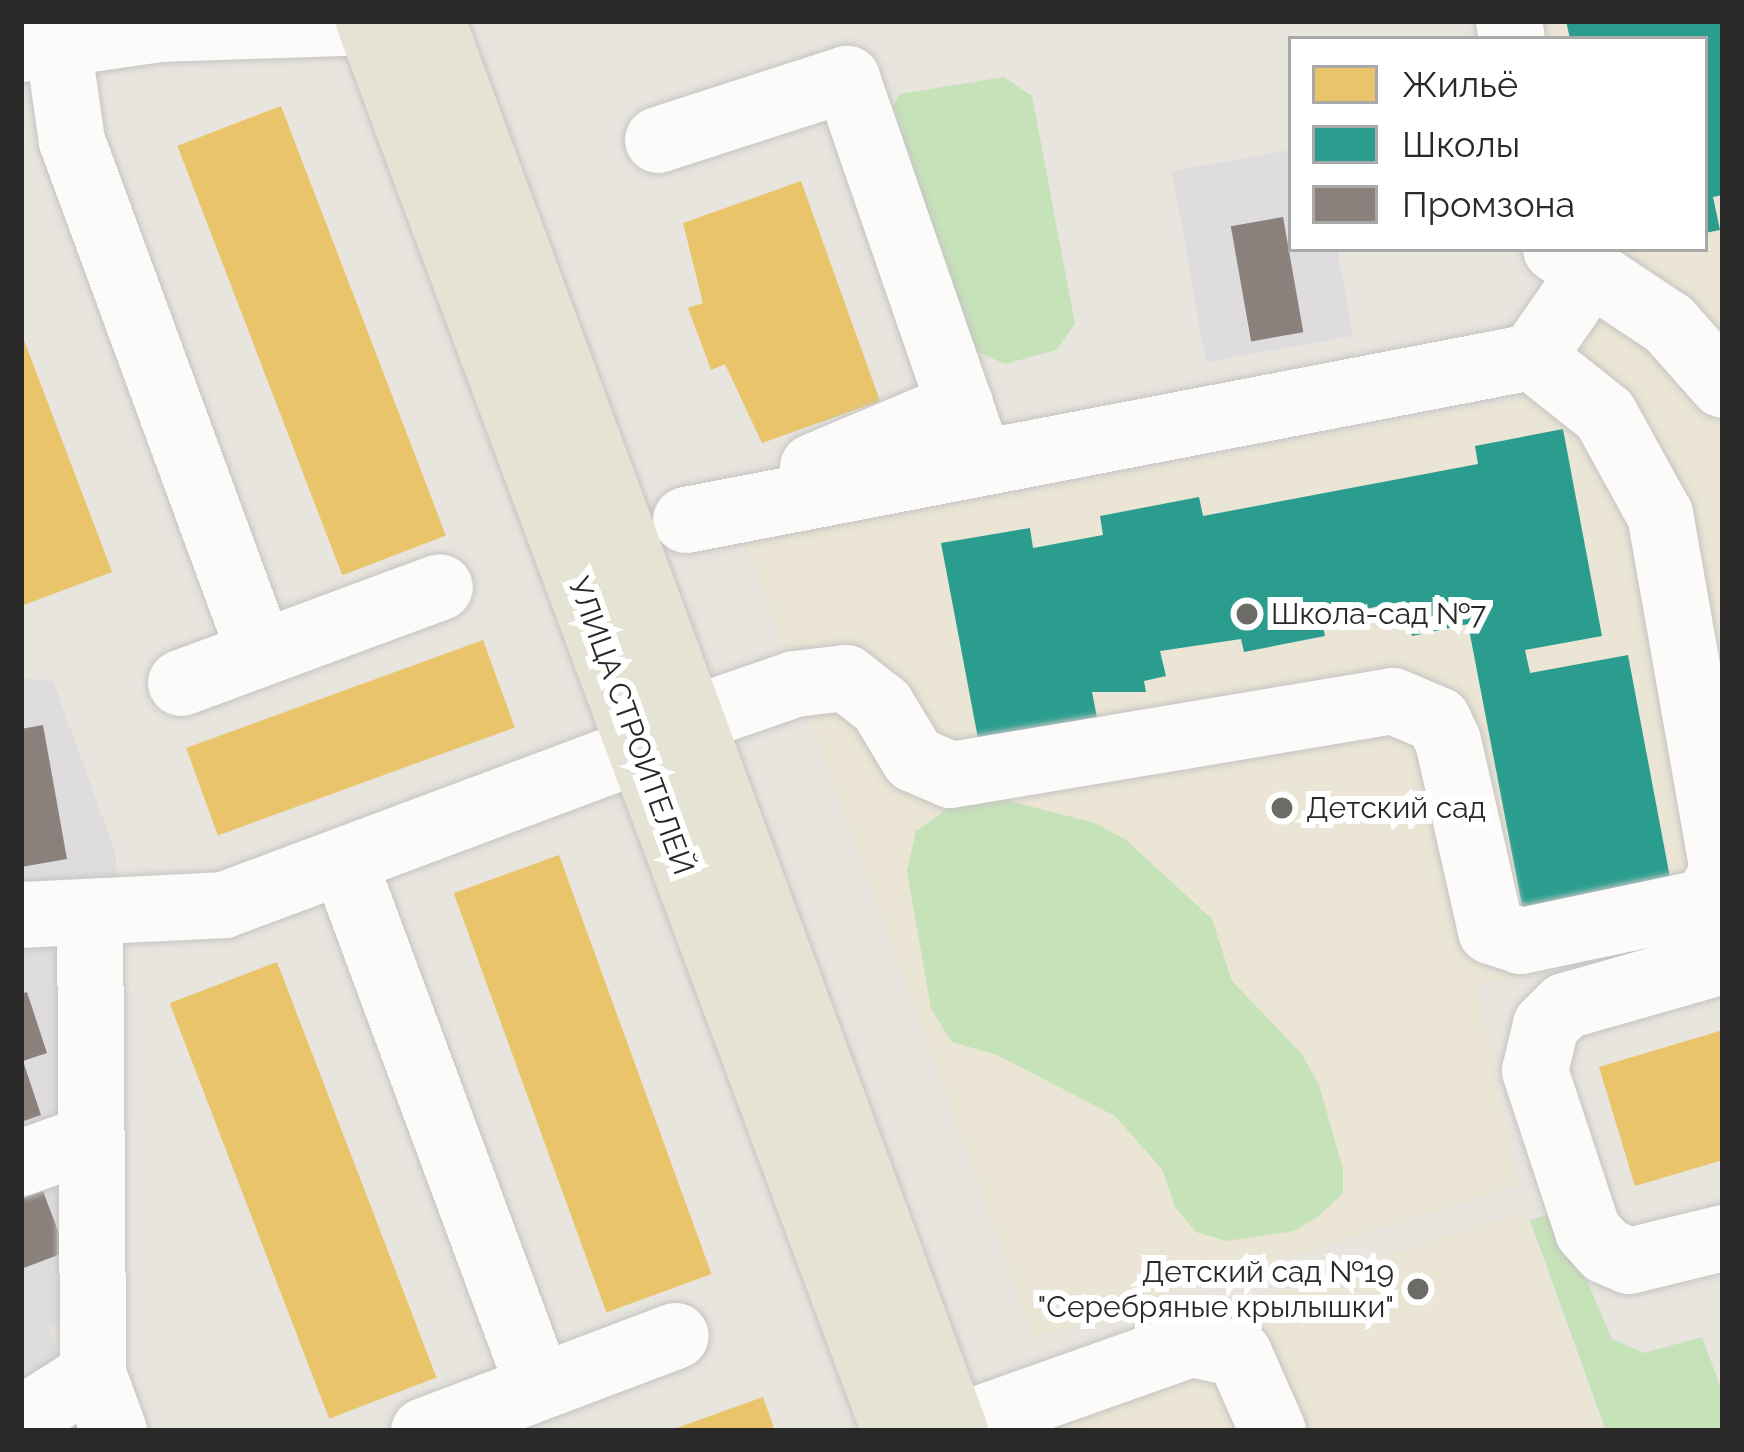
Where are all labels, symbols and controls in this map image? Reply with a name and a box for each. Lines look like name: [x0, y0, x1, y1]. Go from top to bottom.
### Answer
legend: [1288, 36, 1708, 252]
text: Жильё: [1402, 63, 1518, 105]
text: Школы: [1402, 123, 1520, 165]
text: Промзона: [1402, 183, 1575, 225]
street label: УЛИЦА СТРОИТЕЛЕЙ: [560, 572, 702, 880]
place label: Школа-сад №7: [1271, 596, 1486, 632]
marker: Школа-сад №7: [1234, 601, 1260, 627]
place label: Детский сад: [1306, 790, 1486, 826]
marker: Детский сад: [1269, 795, 1295, 821]
place label: Детский сад №19 "Серебряные крылышки": [1038, 1254, 1394, 1324]
marker: Детский сад №19 "Серебряные крылышки": [1405, 1276, 1431, 1302]

